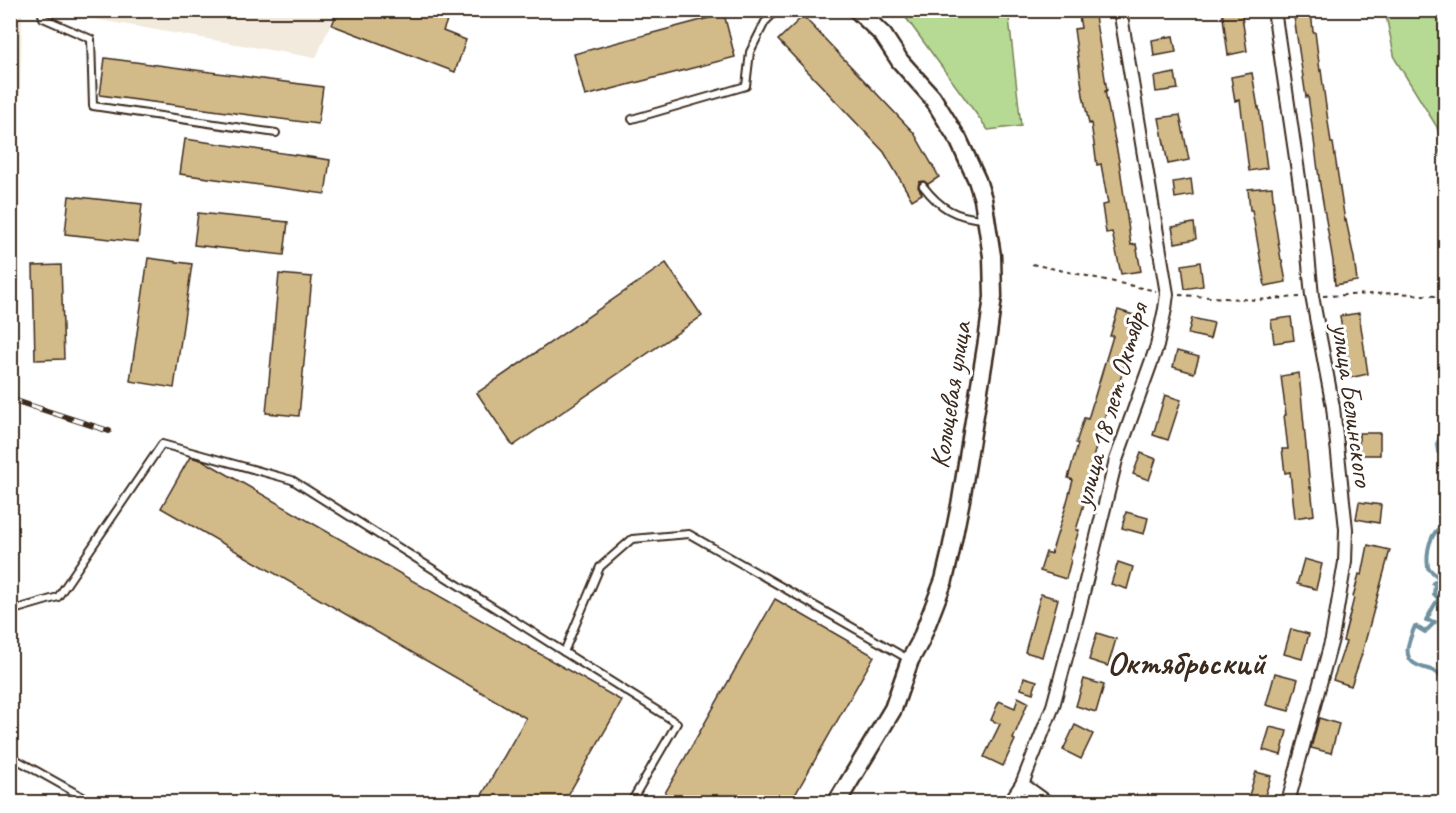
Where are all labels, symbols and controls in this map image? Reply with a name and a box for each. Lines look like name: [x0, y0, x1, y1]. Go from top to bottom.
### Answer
street label: улица 18 лет Октября: [1064, 297, 1156, 513]
street label: Кольцевая улица: [921, 318, 979, 471]
street label: улица Белинского: [1324, 319, 1382, 491]
district label: Октябрьский: [1107, 641, 1268, 684]

